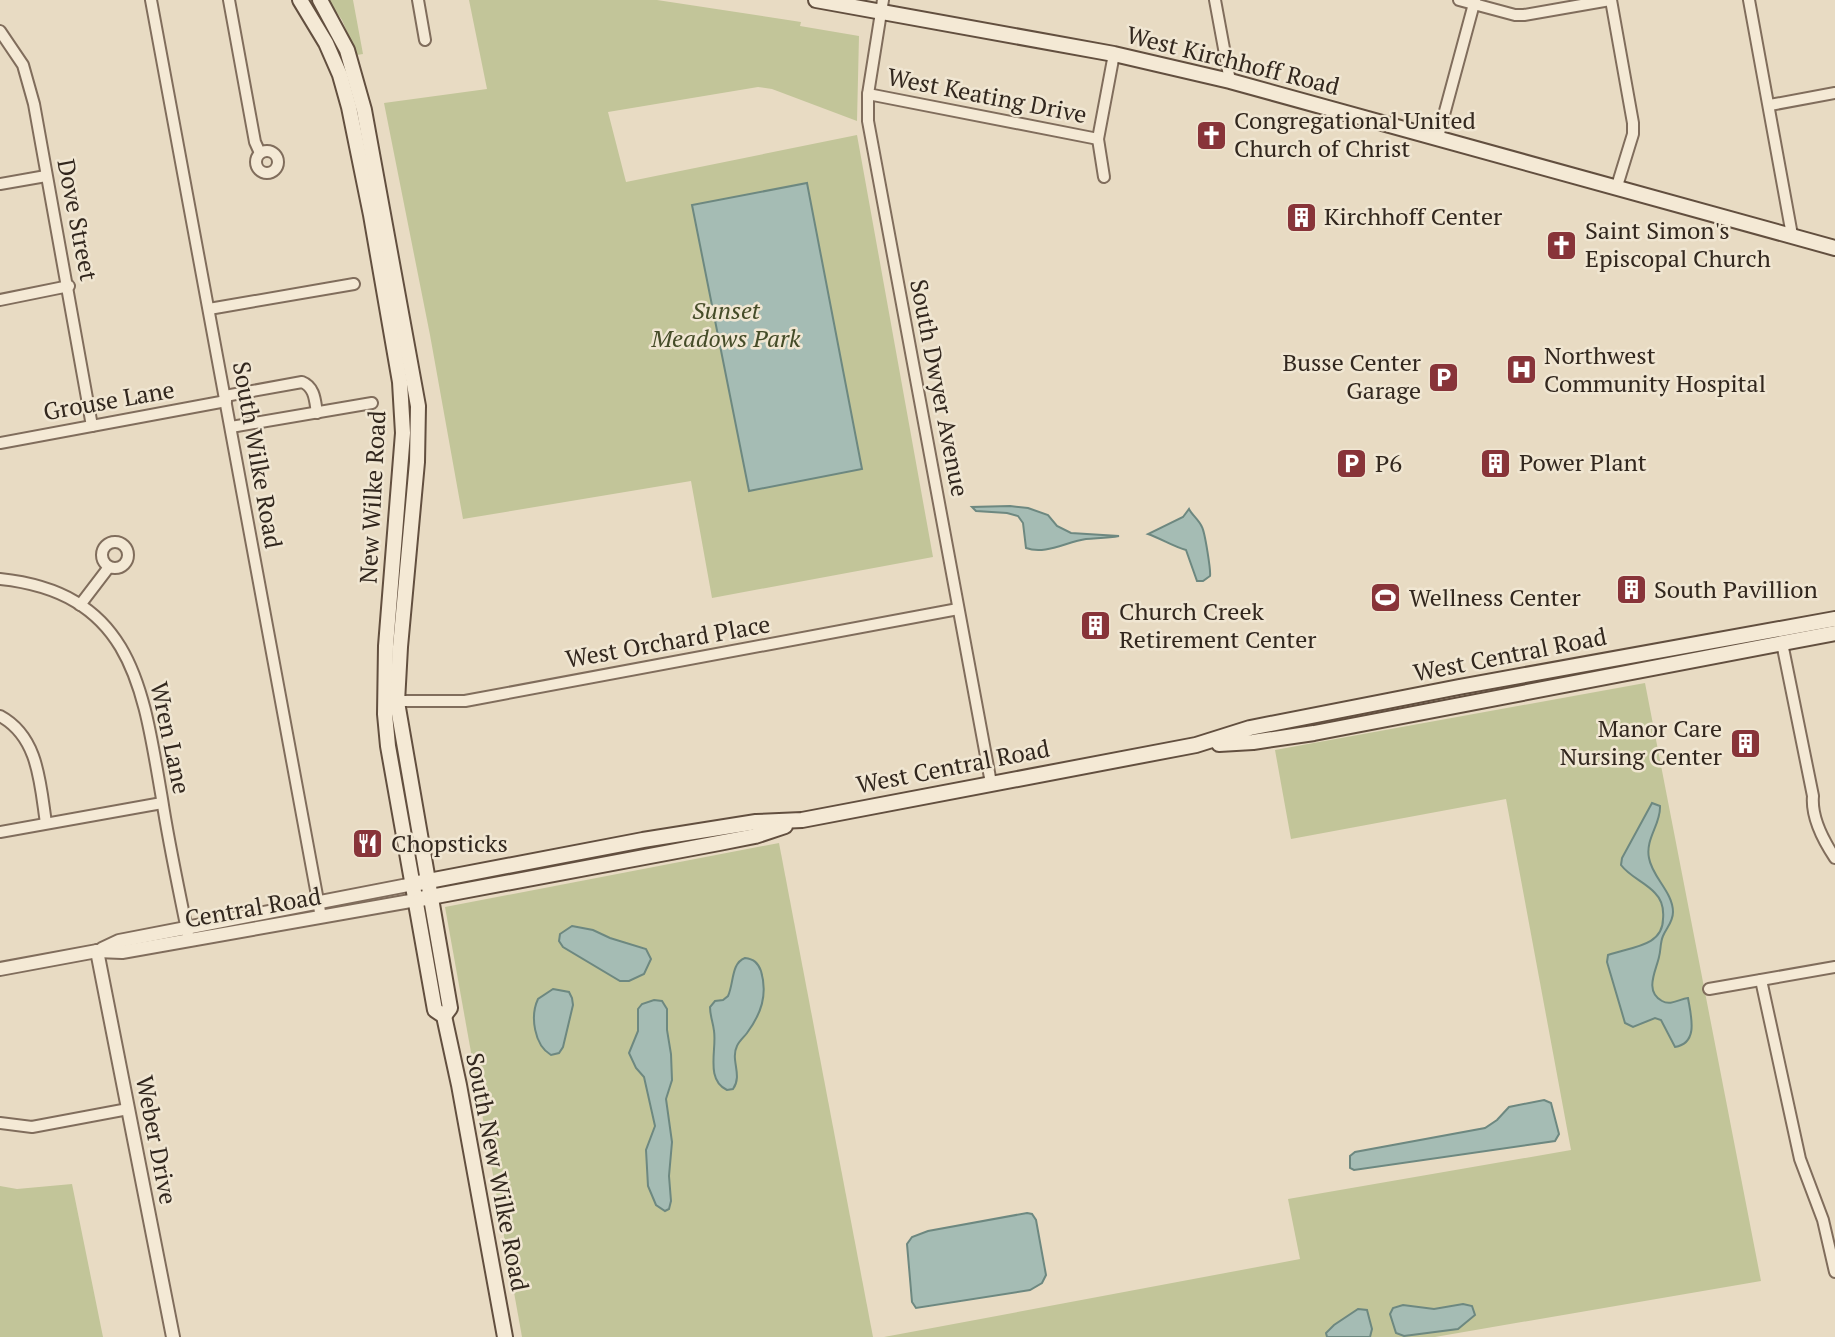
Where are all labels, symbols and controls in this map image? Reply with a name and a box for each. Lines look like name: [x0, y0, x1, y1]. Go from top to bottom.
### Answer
street label: West Kirchhoff Road: [1123, 18, 1343, 102]
street label: West Keating Drive: [885, 60, 1090, 130]
place label: Congregational United Church of Christ: [1234, 104, 1476, 164]
church icon: Congregational United Church of Christ: [1194, 118, 1228, 152]
street label: Dove Street: [50, 156, 105, 284]
building icon: Kirchhoff Center: [1284, 200, 1318, 234]
place label: Kirchhoff Center: [1324, 200, 1503, 232]
place label: Saint Simon's Episcopal Church: [1585, 214, 1771, 274]
church icon: Saint Simon's Episcopal Church: [1545, 228, 1579, 262]
street label: South Dwyer Avenue: [903, 276, 977, 499]
park label: Sunset Meadows Park: [650, 294, 801, 354]
place label: Northwest Community Hospital: [1544, 339, 1766, 399]
place label: Busse Center Garage: [1282, 346, 1422, 406]
hospital icon: Northwest Community Hospital: [1504, 353, 1538, 387]
street label: South Wilke Road: [226, 359, 290, 551]
parking icon: Busse Center Garage: [1427, 360, 1461, 394]
street label: Grouse Lane: [41, 373, 177, 427]
street label: New Wilke Road: [351, 410, 393, 584]
building icon: Power Plant: [1479, 446, 1513, 480]
place label: Power Plant: [1519, 446, 1647, 478]
parking icon: P6: [1335, 447, 1369, 481]
place label: P6: [1375, 447, 1402, 479]
building icon: South Pavillion: [1614, 573, 1648, 607]
place label: South Pavillion: [1654, 573, 1818, 605]
sports icon: Wellness Center: [1369, 581, 1403, 615]
place label: Wellness Center: [1409, 581, 1582, 613]
place label: Church Creek Retirement Center: [1119, 595, 1317, 655]
street label: West Orchard Place: [563, 607, 773, 675]
building icon: Church Creek Retirement Center: [1079, 609, 1113, 643]
street label: West Central Road: [1411, 620, 1609, 688]
street label: Wren Lane: [143, 679, 198, 797]
place label: Manor Care Nursing Center: [1560, 712, 1723, 772]
building icon: Manor Care Nursing Center: [1728, 726, 1762, 760]
street label: West Central Road: [854, 732, 1052, 800]
restaurant icon: Chopsticks: [351, 827, 385, 861]
place label: Chopsticks: [391, 827, 508, 859]
street label: Central Road: [182, 879, 324, 935]
street label: South New Wilke Road: [459, 1050, 537, 1294]
street label: Weber Drive: [129, 1073, 185, 1207]

